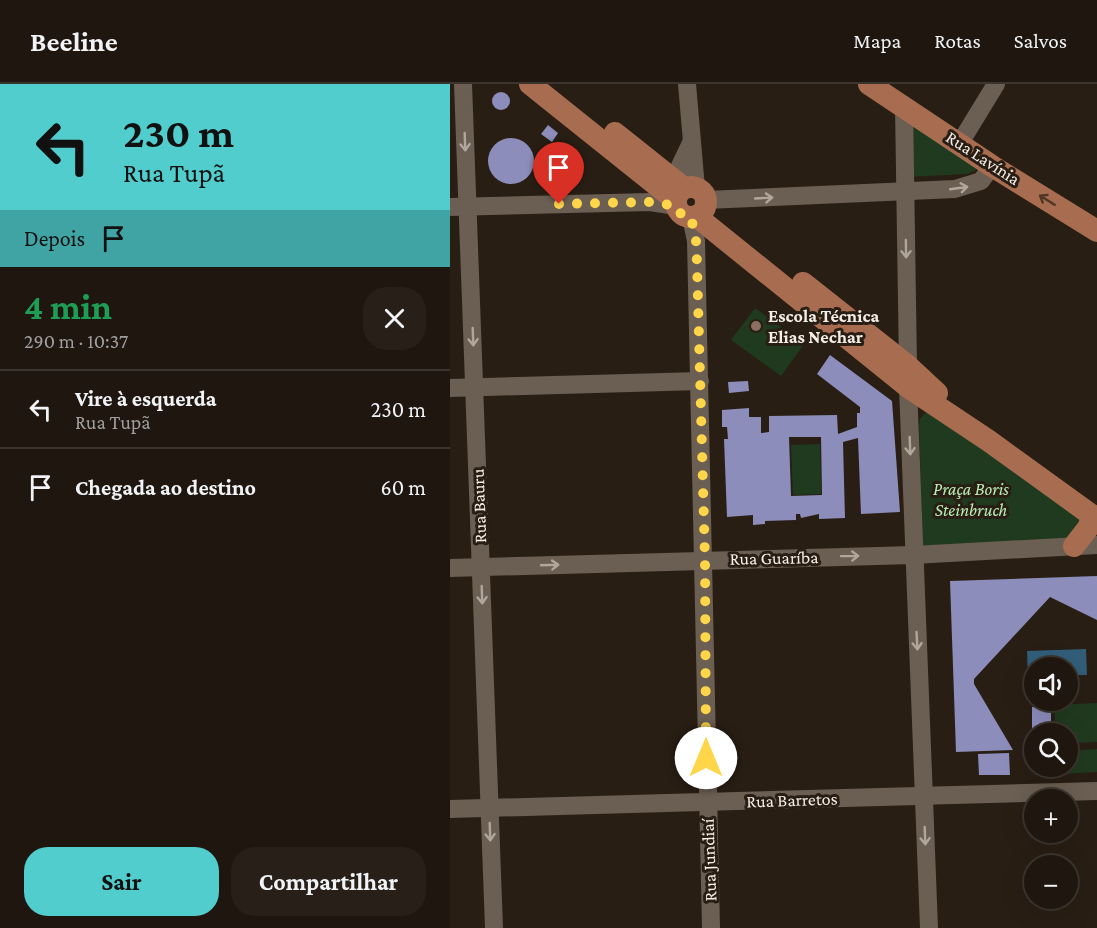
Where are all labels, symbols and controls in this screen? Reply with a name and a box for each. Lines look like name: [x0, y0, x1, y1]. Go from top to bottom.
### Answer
text: Beeline: [30, 26, 118, 57]
text: Mapa: [853, 29, 901, 53]
text: Rotas: [934, 29, 981, 53]
text: Salvos: [1014, 29, 1067, 53]
icon: left: [24, 108, 102, 186]
text: 230 m: [123, 109, 234, 156]
street label: Rua Lavínia: [942, 127, 1024, 189]
one-way arrow: [460, 132, 471, 152]
pin: [533, 142, 584, 204]
icon: arrive: [542, 151, 575, 184]
text: Rua Tupã: [123, 158, 225, 188]
one-way arrow: [949, 182, 968, 193]
one-way arrow: [754, 192, 774, 203]
one-way arrow: [1039, 193, 1056, 205]
icon: arrive: [97, 222, 130, 255]
text: Depois: [24, 226, 85, 251]
one-way arrow: [900, 238, 911, 258]
text: 4 min: [24, 287, 112, 327]
button: close: [363, 287, 426, 350]
place label: Escola Técnica Elias Nechar: [768, 306, 879, 347]
marker: Escola Técnica Elias Nechar: [749, 319, 763, 333]
one-way arrow: [467, 327, 478, 347]
text: 290 m · 10:37: [24, 330, 128, 352]
text: Vire à esquerda: [75, 386, 216, 411]
icon: left: [24, 393, 57, 426]
text: 230 m: [371, 397, 426, 422]
text: Rua Tupã: [75, 411, 151, 433]
one-way arrow: [904, 435, 916, 455]
street label: Rua Bauru: [468, 468, 490, 544]
icon: arrive: [24, 471, 57, 504]
text: Chegada ao destino: [75, 475, 256, 500]
text: 60 m: [381, 475, 426, 500]
park label: Praça Boris Steinbruch: [933, 479, 1009, 520]
street label: Rua Guaríba: [729, 547, 819, 569]
one-way arrow: [840, 550, 860, 562]
one-way arrow: [540, 559, 560, 570]
one-way arrow: [477, 585, 488, 605]
one-way arrow: [911, 630, 922, 650]
map controls: [1024, 657, 1078, 909]
button: sound: [1024, 657, 1078, 711]
button: search: [1024, 723, 1078, 777]
position arrow: [674, 726, 738, 790]
street label: Rua Barretos: [746, 788, 838, 812]
button: +: [1024, 789, 1078, 843]
street label: Rua Jundiaí: [698, 817, 720, 902]
one-way arrow: [485, 822, 496, 841]
one-way arrow: [920, 825, 931, 845]
button: Sair: [24, 847, 219, 916]
button: Compartilhar: [231, 847, 426, 916]
button: −: [1024, 855, 1078, 909]

